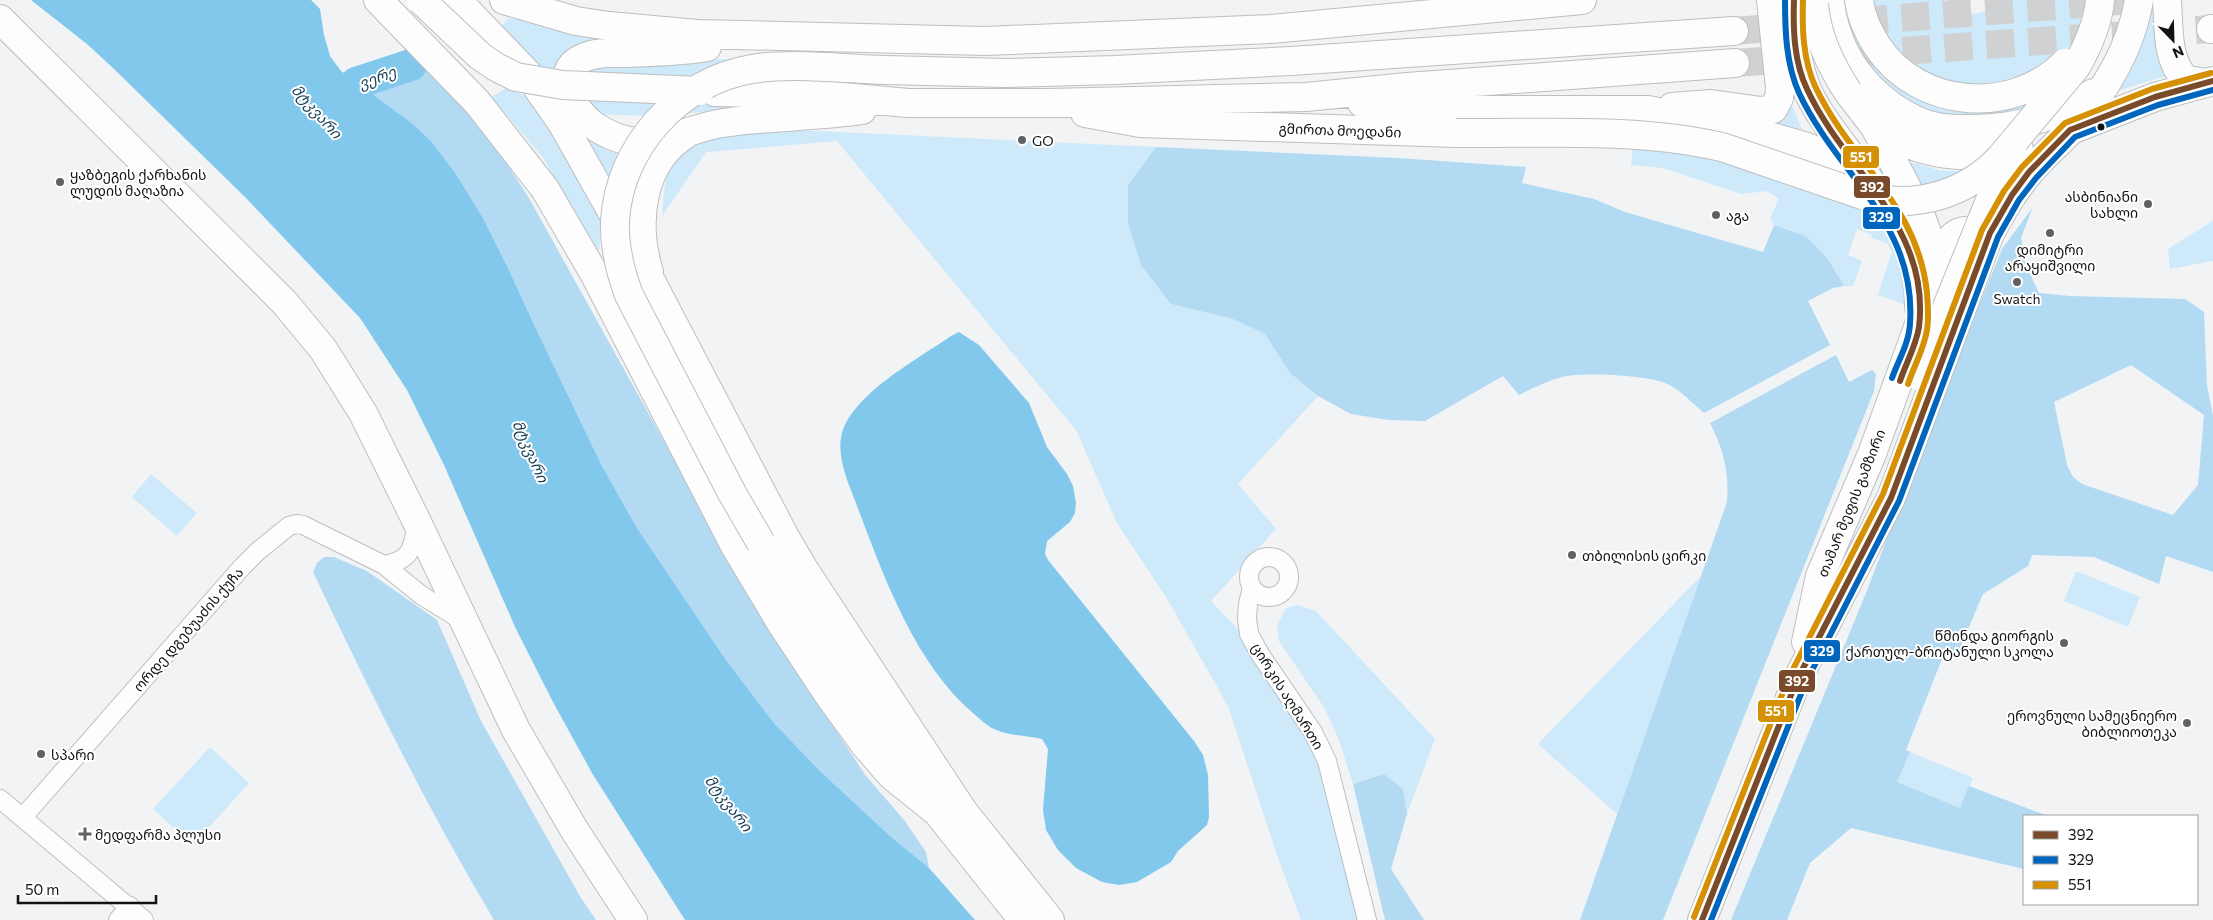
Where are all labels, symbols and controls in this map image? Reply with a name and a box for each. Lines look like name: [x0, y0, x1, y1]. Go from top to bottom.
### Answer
north arrow: [2148, 15, 2198, 65]
text: N: [2170, 43, 2186, 62]
water label: ვერე: [356, 62, 399, 93]
water label: მტკვარი: [287, 80, 347, 143]
street label: გმირთა მოედანი: [1278, 119, 1402, 142]
unlabelled marker: [2096, 122, 2106, 132]
place label: GO: [1032, 132, 1054, 149]
marker: GO: [1016, 134, 1028, 146]
line badge: 551: [1842, 145, 1880, 169]
text: 551: [1850, 148, 1872, 165]
place label: ყაზბეგის ქარხანის ლუდის მაღაზია: [70, 166, 207, 200]
line badge: 392: [1853, 175, 1891, 199]
marker: ყაზბეგის ქარხანის ლუდის მაღაზია: [54, 176, 66, 188]
text: 392: [1860, 178, 1884, 195]
place label: ასბინიანი სახლი: [2065, 188, 2138, 222]
marker: ასბინიანი სახლი: [2142, 198, 2154, 210]
line badge: 329: [1862, 206, 1901, 230]
place label: აგა: [1726, 207, 1749, 225]
text: 329: [1869, 208, 1894, 225]
marker: აგა: [1710, 209, 1722, 221]
marker: დიმიტრი არაყიშვილი: [2044, 227, 2056, 239]
place label: დიმიტრი არაყიშვილი: [2005, 241, 2095, 275]
marker: Swatch: [2011, 276, 2023, 288]
place label: Swatch: [1994, 290, 2040, 307]
water label: მტკვარი: [508, 417, 553, 487]
street label: თამარ მეფის გამზირი: [1814, 427, 1889, 580]
place label: თბილისის ცირკი: [1582, 547, 1706, 565]
marker: თბილისის ცირკი: [1566, 549, 1578, 561]
street label: ორდე დგებუაძის ქუჩა: [129, 563, 247, 695]
place label: წმინდა გიორგის ქართულ-ბრიტანული სკოლა: [1846, 627, 2054, 661]
marker: წმინდა გიორგის ქართულ-ბრიტანული სკოლა: [2058, 637, 2070, 649]
line badge: 329: [1803, 639, 1841, 663]
street label: ცირკის აღმართი: [1248, 640, 1328, 753]
text: 329: [1810, 642, 1835, 659]
line badge: 392: [1778, 669, 1816, 693]
text: 392: [1785, 672, 1809, 689]
line badge: 551: [1757, 699, 1795, 723]
text: 551: [1765, 702, 1787, 719]
place label: ეროვნული სამეცნიერო ბიბლიოთეკა: [2007, 707, 2177, 741]
marker: ეროვნული სამეცნიერო ბიბლიოთეკა: [2181, 717, 2193, 729]
place label: სპარი: [51, 746, 94, 763]
marker: სპარი: [35, 748, 47, 760]
water label: მტკვარი: [701, 771, 757, 836]
legend: [2023, 815, 2198, 905]
text: 392: [2068, 825, 2094, 843]
place label: მედფარმა პლუსი: [95, 826, 221, 844]
marker: მედფარმა პლუსი: [79, 828, 91, 840]
text: 329: [2068, 850, 2094, 868]
scale bar: [18, 872, 155, 904]
text: 551: [2068, 875, 2092, 893]
text: 50 m: [25, 880, 59, 898]

